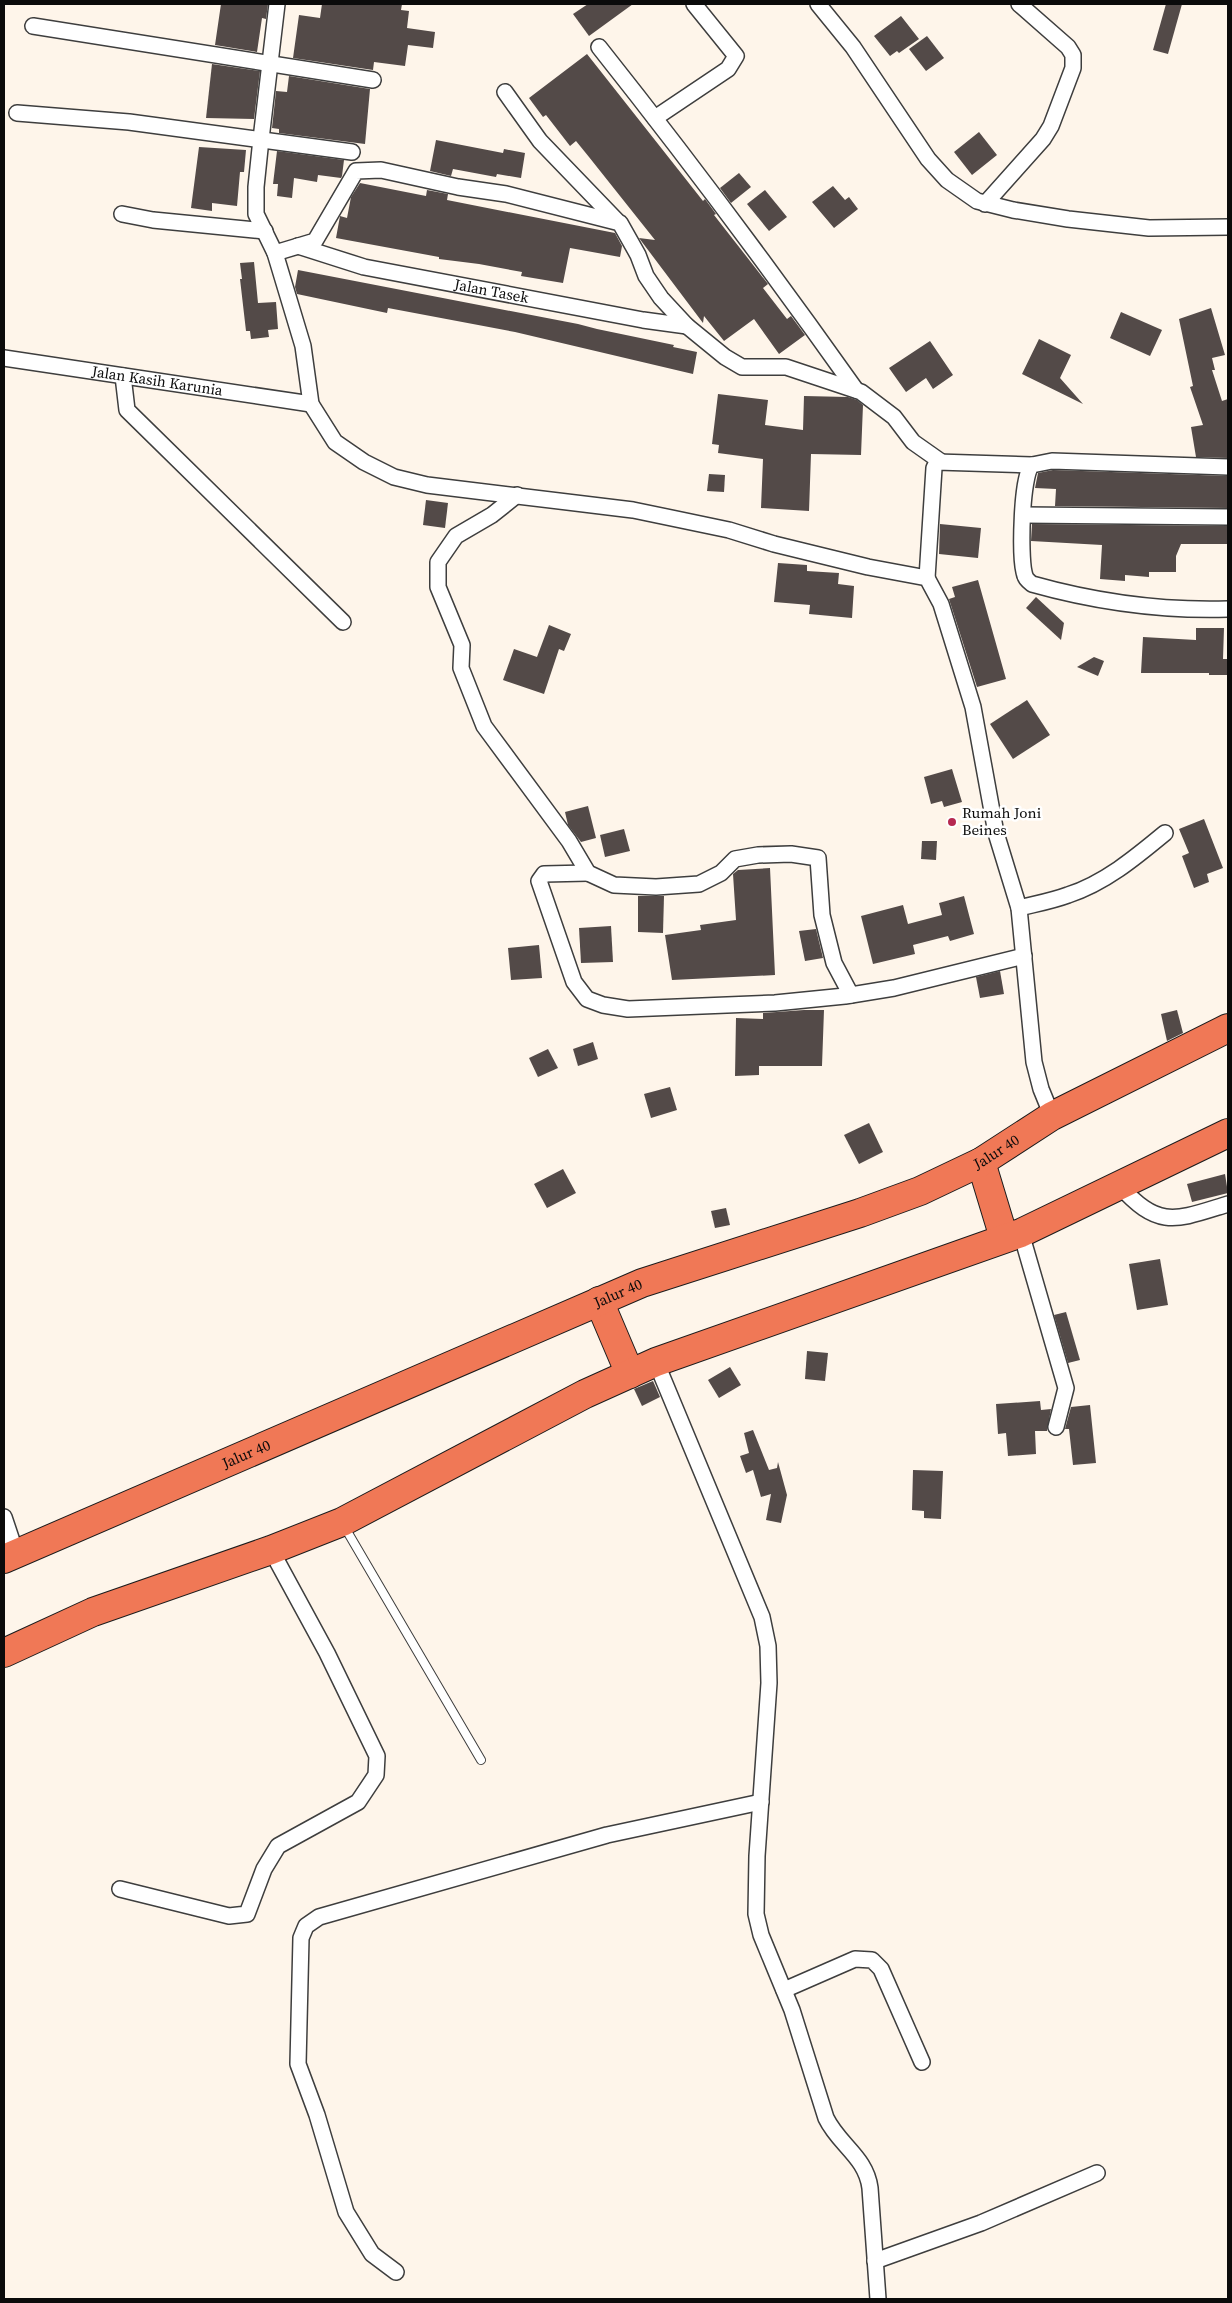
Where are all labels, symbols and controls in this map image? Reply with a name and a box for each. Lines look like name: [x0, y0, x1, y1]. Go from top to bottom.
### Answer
street label: Jalan Tasek: [452, 273, 531, 308]
street label: Jalan Kasih Karunia: [89, 360, 225, 401]
place label: Rumah Joni Beines: [962, 802, 1041, 840]
marker: Rumah Joni Beines: [946, 816, 958, 828]
street label: Jalur 40: [969, 1129, 1023, 1174]
street label: Jalur 40: [589, 1273, 645, 1313]
street label: Jalur 40: [218, 1434, 274, 1474]

